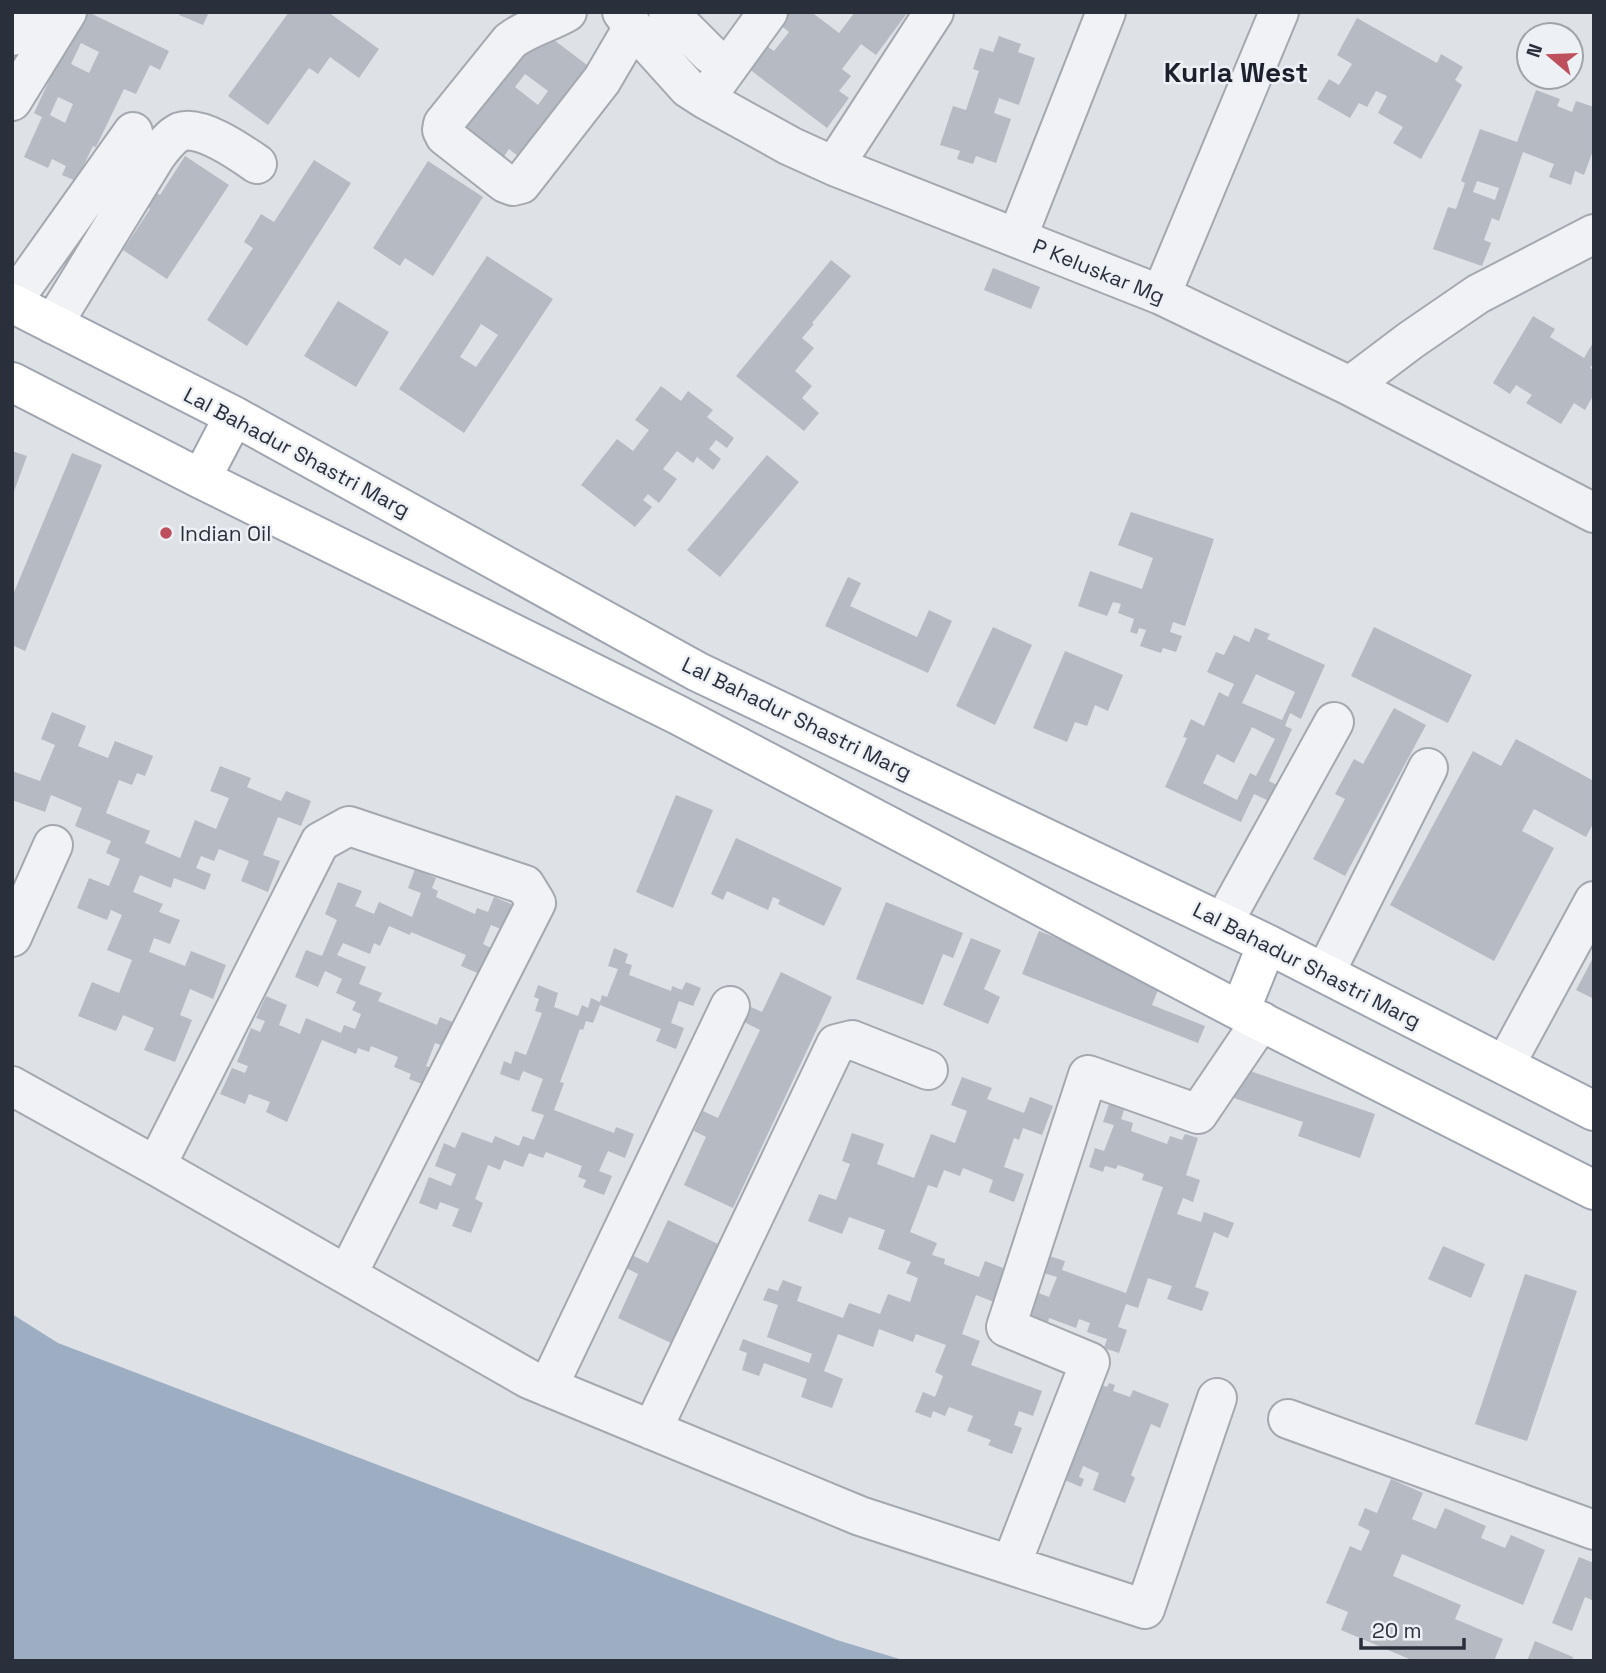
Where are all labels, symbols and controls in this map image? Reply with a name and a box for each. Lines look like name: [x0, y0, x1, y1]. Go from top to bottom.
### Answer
north arrow: [1515, 21, 1585, 91]
text: N: [1521, 41, 1548, 61]
district label: Kurla West: [1164, 54, 1308, 90]
street label: P Keluskar Mg: [1029, 232, 1169, 310]
street label: Lal Bahadur Shastri Marg: [179, 381, 415, 523]
place label: Indian Oil: [180, 520, 271, 547]
marker: Indian Oil: [158, 525, 174, 541]
street label: Lal Bahadur Shastri Marg: [678, 651, 916, 785]
street label: Lal Bahadur Shastri Marg: [1188, 896, 1426, 1034]
scale bar: [1361, 1606, 1464, 1650]
text: 20 m: [1372, 1617, 1422, 1644]

